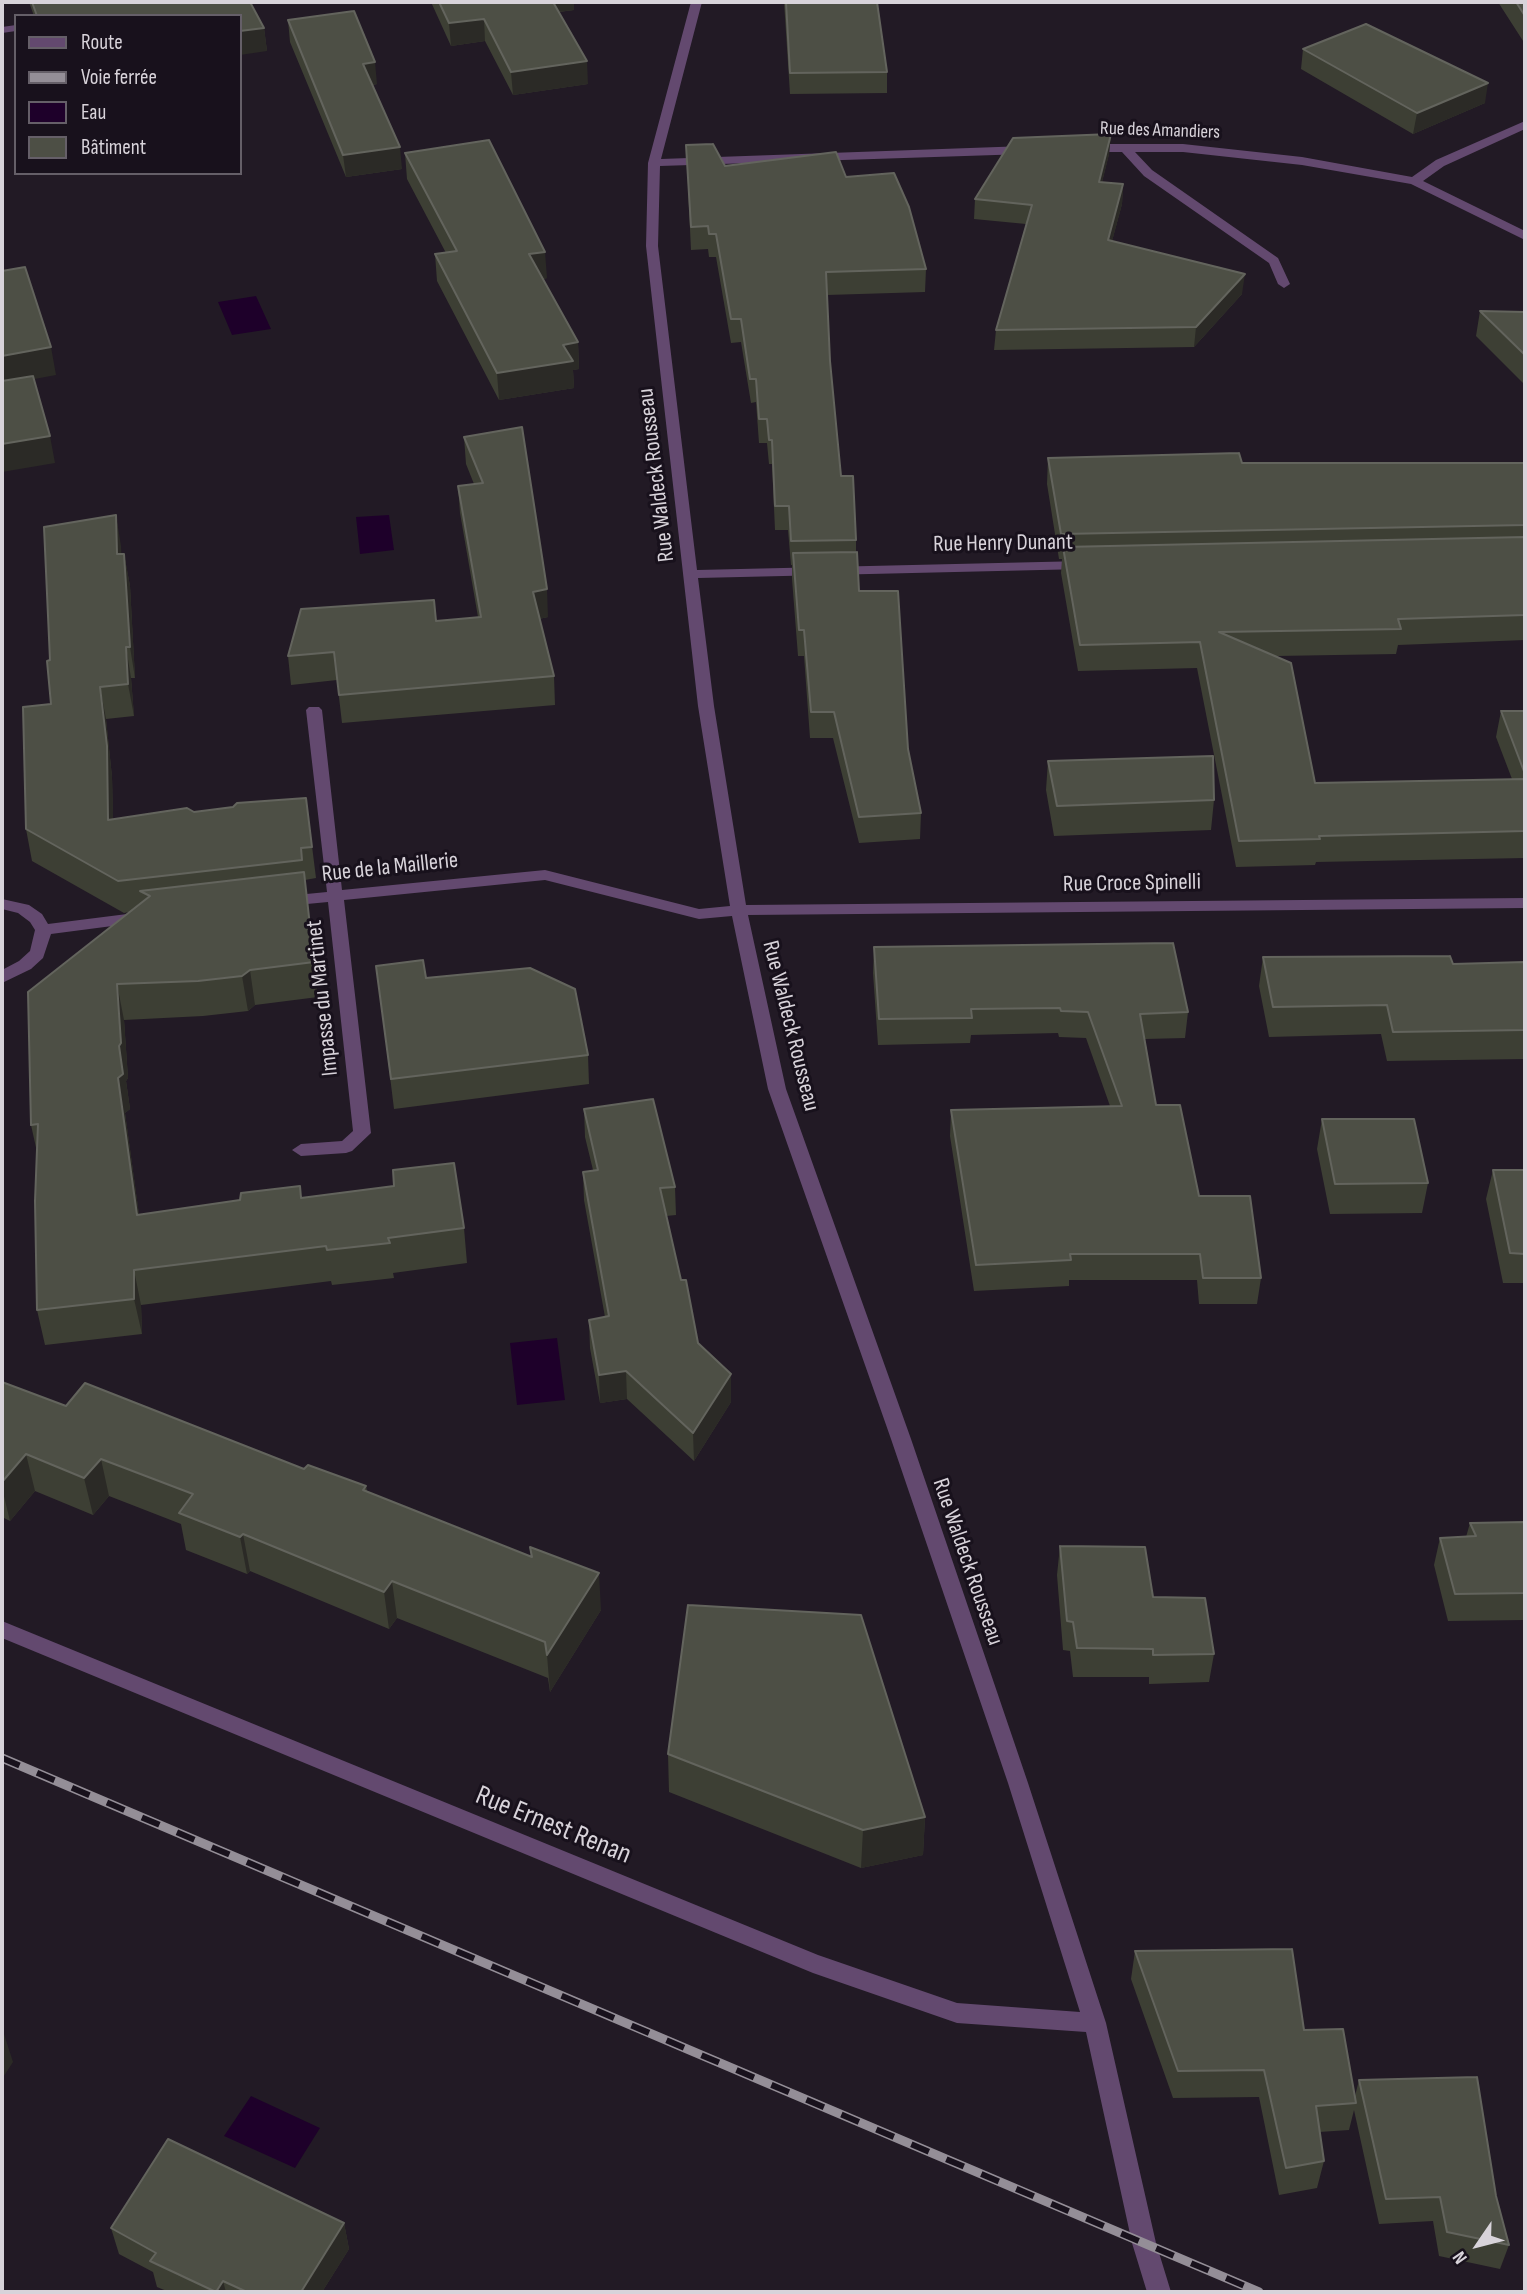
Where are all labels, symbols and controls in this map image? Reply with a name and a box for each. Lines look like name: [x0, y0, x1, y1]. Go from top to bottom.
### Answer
legend: [14, 14, 242, 175]
text: Route: [81, 30, 123, 55]
text: Voie ferrée: [81, 65, 157, 90]
text: Eau: [81, 100, 106, 125]
street label: Rue des Amandiers: [1100, 118, 1220, 144]
text: Bâtiment: [81, 135, 146, 160]
street label: Rue Waldeck Rousseau: [633, 387, 681, 563]
street label: Rue Henry Dunant: [933, 529, 1073, 559]
street label: Rue de la Maillerie: [320, 847, 460, 889]
street label: Rue Croce Spinelli: [1063, 869, 1201, 899]
street label: Impasse du Martinet: [301, 919, 345, 1077]
street label: Rue Waldeck Rousseau: [755, 938, 825, 1114]
street label: Rue Waldeck Rousseau: [926, 1475, 1008, 1649]
street label: Rue Ernest Renan: [470, 1780, 636, 1872]
north arrow: [1443, 2210, 1513, 2280]
text: N: [1448, 2247, 1473, 2268]

